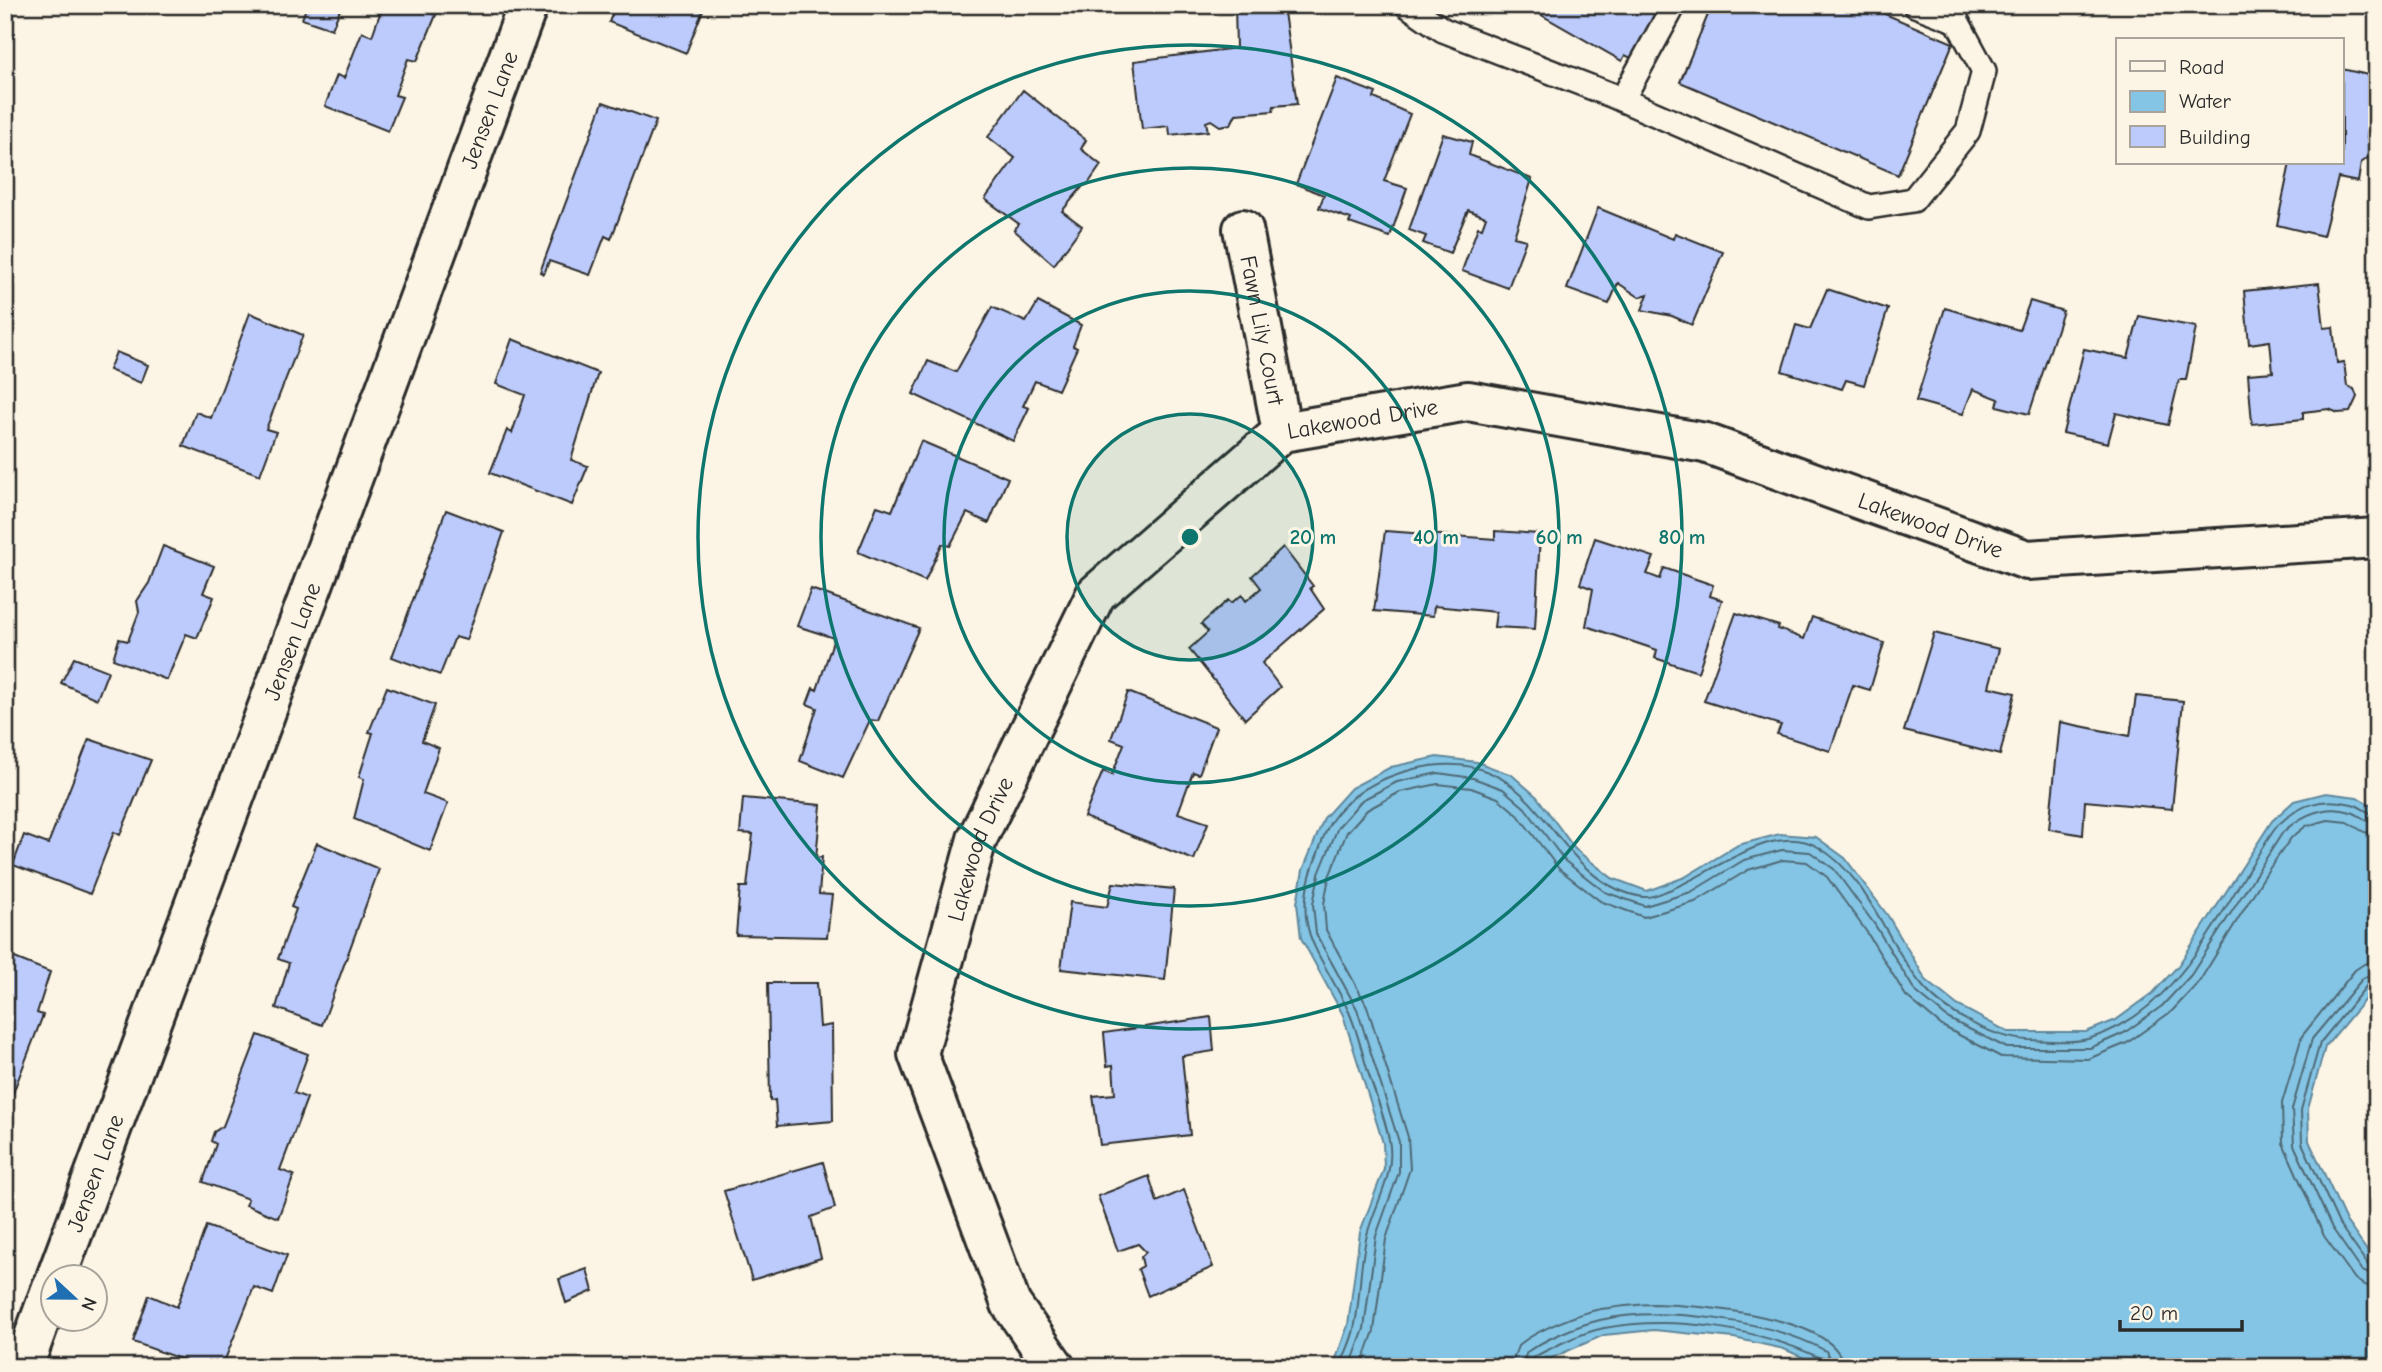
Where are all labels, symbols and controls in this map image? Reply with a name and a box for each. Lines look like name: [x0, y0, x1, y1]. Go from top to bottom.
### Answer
legend: [2116, 38, 2344, 164]
street label: Jensen Lane: [455, 47, 523, 172]
text: Road: [2179, 55, 2224, 79]
text: Water: [2179, 89, 2232, 113]
text: Building: [2179, 125, 2251, 149]
street label: Fawn Lily Court: [1235, 253, 1290, 409]
street label: Lakewood Drive: [1285, 393, 1440, 444]
street label: Lakewood Drive: [1855, 486, 2007, 564]
centre of rings: [1178, 525, 1202, 549]
text: 20 m: [1290, 525, 1336, 549]
text: 40 m: [1413, 525, 1459, 549]
text: 60 m: [1535, 525, 1583, 549]
text: 80 m: [1659, 525, 1705, 549]
street label: Jensen Lane: [258, 579, 326, 704]
street label: Lakewood Drive: [942, 772, 1019, 924]
street label: Jensen Lane: [61, 1110, 129, 1236]
north arrow: [38, 1264, 108, 1334]
scale bar: [2120, 1288, 2242, 1332]
text: N: [76, 1294, 101, 1314]
text: 20 m: [2130, 1301, 2178, 1325]

